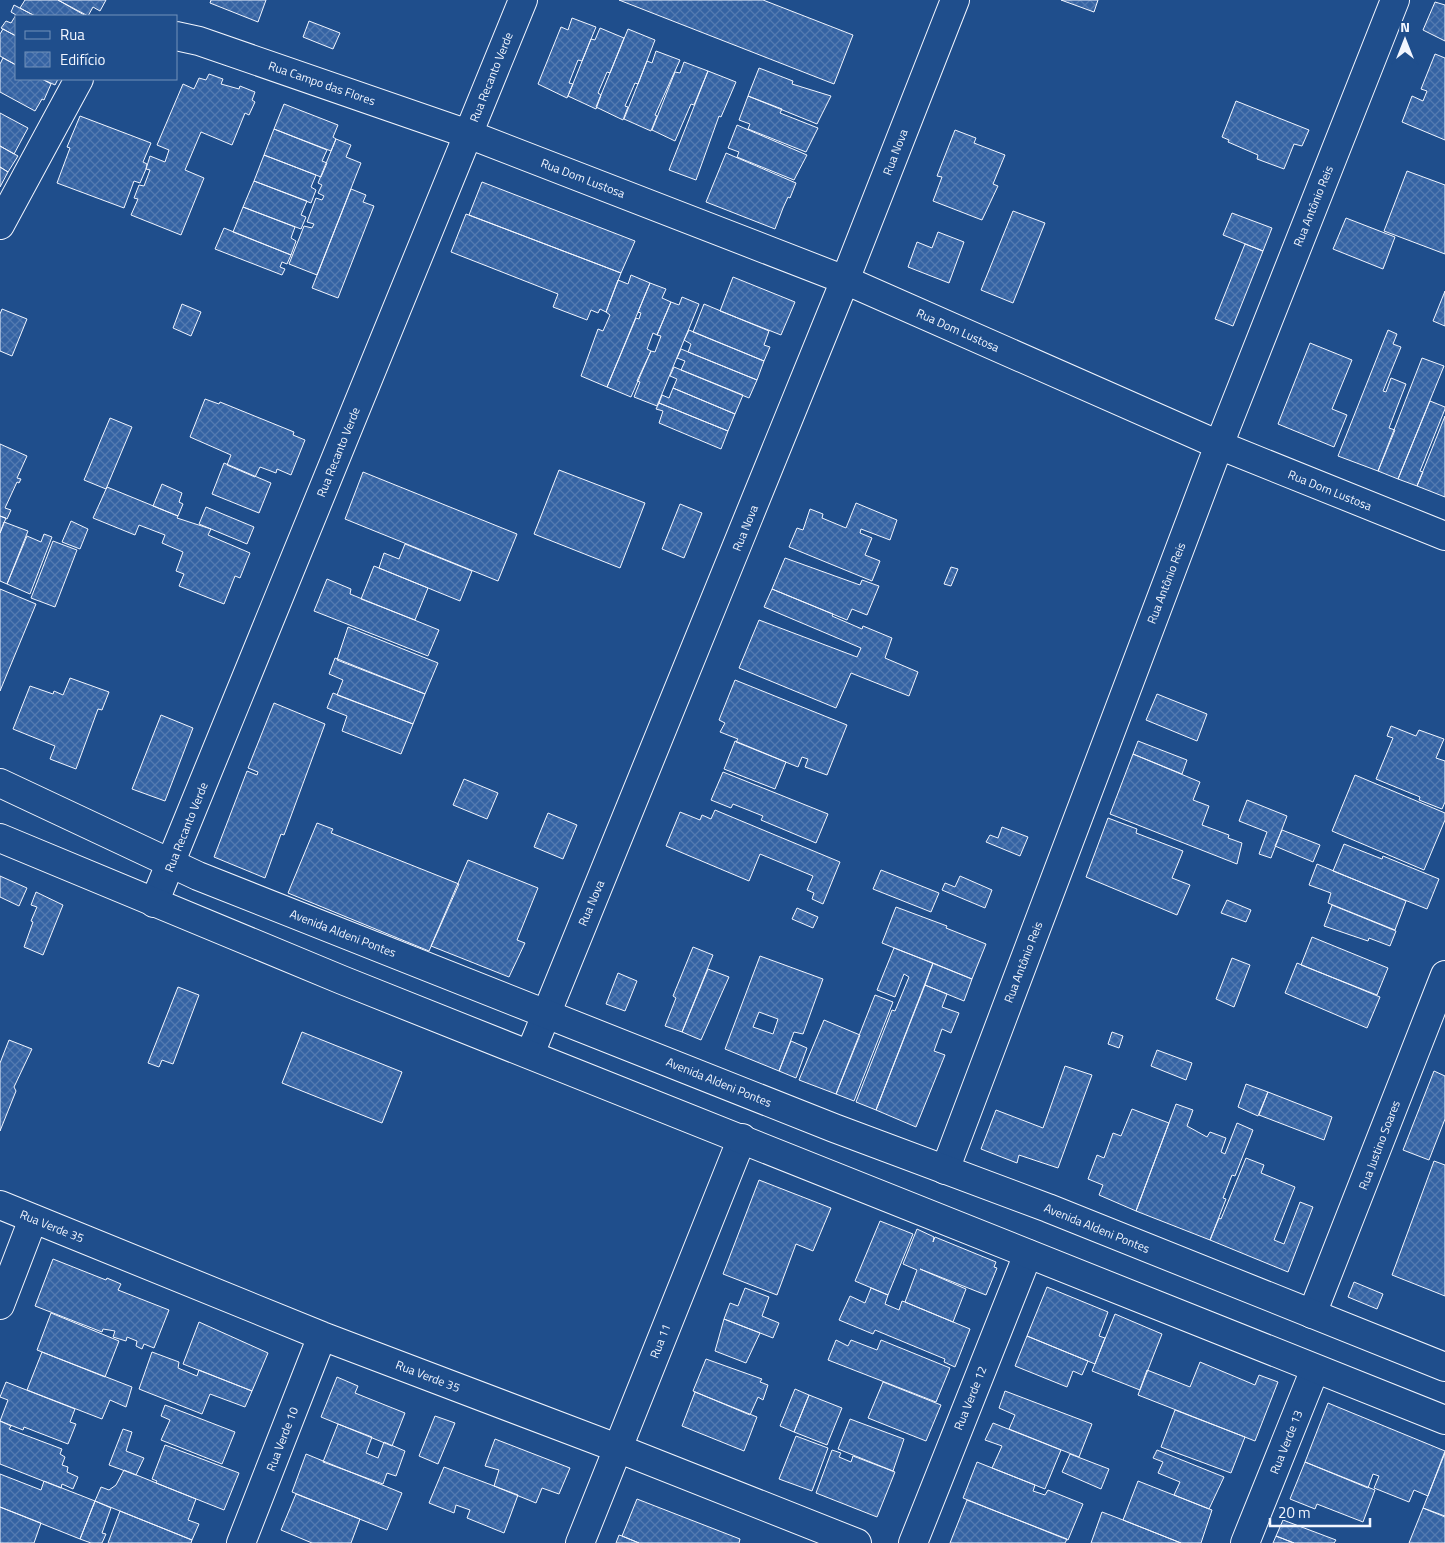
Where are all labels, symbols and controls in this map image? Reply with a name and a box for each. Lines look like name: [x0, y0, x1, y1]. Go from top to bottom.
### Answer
legend: [15, 15, 178, 80]
north arrow: [1380, 15, 1430, 65]
text: N: [1400, 16, 1410, 37]
text: Rua: [60, 23, 85, 46]
street label: Rua Recanto Verde: [464, 29, 518, 125]
text: Edifício: [60, 48, 105, 71]
street label: Rua Campo das Flores: [266, 56, 378, 110]
street label: Rua Nova: [877, 126, 913, 178]
street label: Rua Dom Lustosa: [538, 153, 628, 203]
street label: Rua Antônio Reis: [1288, 162, 1338, 249]
street label: Rua Dom Lustosa: [914, 303, 1002, 357]
street label: Rua Recanto Verde: [311, 404, 365, 500]
street label: Rua Dom Lustosa: [1285, 465, 1375, 515]
street label: Rua Nova: [727, 502, 763, 554]
street label: Rua Antônio Reis: [1142, 539, 1190, 627]
street label: Rua Recanto Verde: [159, 779, 213, 875]
street label: Rua Nova: [573, 877, 609, 929]
street label: Avenida Aldeni Pontes: [287, 904, 399, 962]
street label: Rua Antônio Reis: [999, 918, 1047, 1006]
street label: Avenida Aldeni Pontes: [663, 1052, 775, 1112]
street label: Rua Justino Soares: [1353, 1097, 1405, 1193]
street label: Avenida Aldeni Pontes: [1041, 1198, 1153, 1258]
street label: Rua Verde 35: [17, 1205, 87, 1248]
street label: Rua 11: [644, 1321, 676, 1361]
street label: Rua Verde 35: [393, 1355, 463, 1397]
street label: Rua Verde 12: [949, 1363, 991, 1433]
street label: Rua Verde 10: [261, 1404, 303, 1474]
street label: Rua Verde 13: [1265, 1407, 1307, 1477]
scale bar: [1270, 1496, 1370, 1528]
text: 20 m: [1278, 1501, 1311, 1524]

